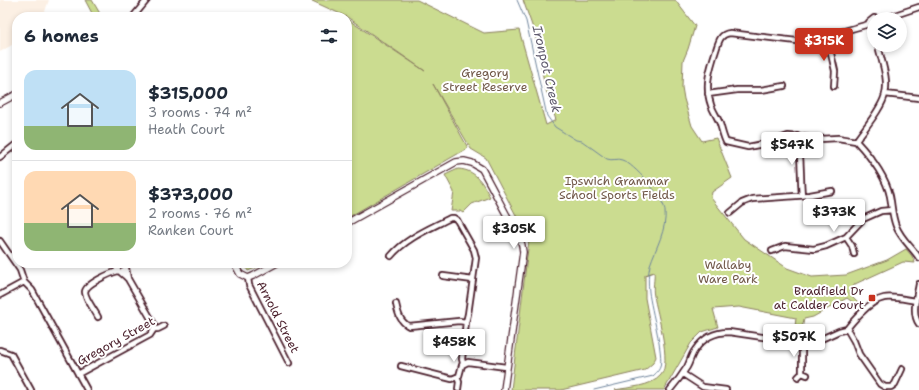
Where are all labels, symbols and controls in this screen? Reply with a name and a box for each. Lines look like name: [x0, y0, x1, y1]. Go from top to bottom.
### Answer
map controls: [867, 12, 907, 52]
button: layers: [867, 12, 907, 52]
water label: Ironpot Creek: [528, 23, 565, 115]
text: 6 homes: [24, 25, 99, 47]
icon: filters: [318, 25, 340, 47]
pin: $315K: [796, 28, 852, 62]
text: $315K: [804, 32, 844, 49]
park label: Gregory Street Reserve: [443, 65, 528, 95]
text: $315,000: [148, 82, 228, 104]
icon: home: [56, 86, 104, 134]
text: 3 rooms · 74 m²: [148, 104, 252, 121]
text: Heath Court: [148, 121, 225, 138]
pin: $547K: [764, 132, 820, 166]
text: $547K: [770, 136, 814, 153]
park label: Ipswich Grammar School Sports Fields: [559, 173, 675, 203]
text: $373,000: [148, 183, 233, 205]
icon: home: [56, 187, 104, 235]
pin: $373K: [806, 199, 862, 233]
text: $373K: [812, 203, 856, 220]
text: 2 rooms · 76 m²: [148, 205, 252, 222]
pin: $305K: [486, 216, 542, 250]
text: $305K: [492, 220, 536, 237]
text: Ranken Court: [148, 222, 234, 239]
park label: Wallaby Ware Park: [698, 257, 758, 287]
street label: Arnold Street: [253, 278, 303, 356]
place label: Bradfield Dr at Calder Court: [774, 283, 864, 313]
marker: Bradfield Dr at Calder Court: [867, 293, 877, 303]
street label: Gregory Street: [74, 313, 158, 369]
pin: $507K: [766, 324, 822, 358]
text: $507K: [772, 328, 816, 345]
pin: $458K: [426, 329, 482, 363]
text: $458K: [432, 333, 476, 350]

